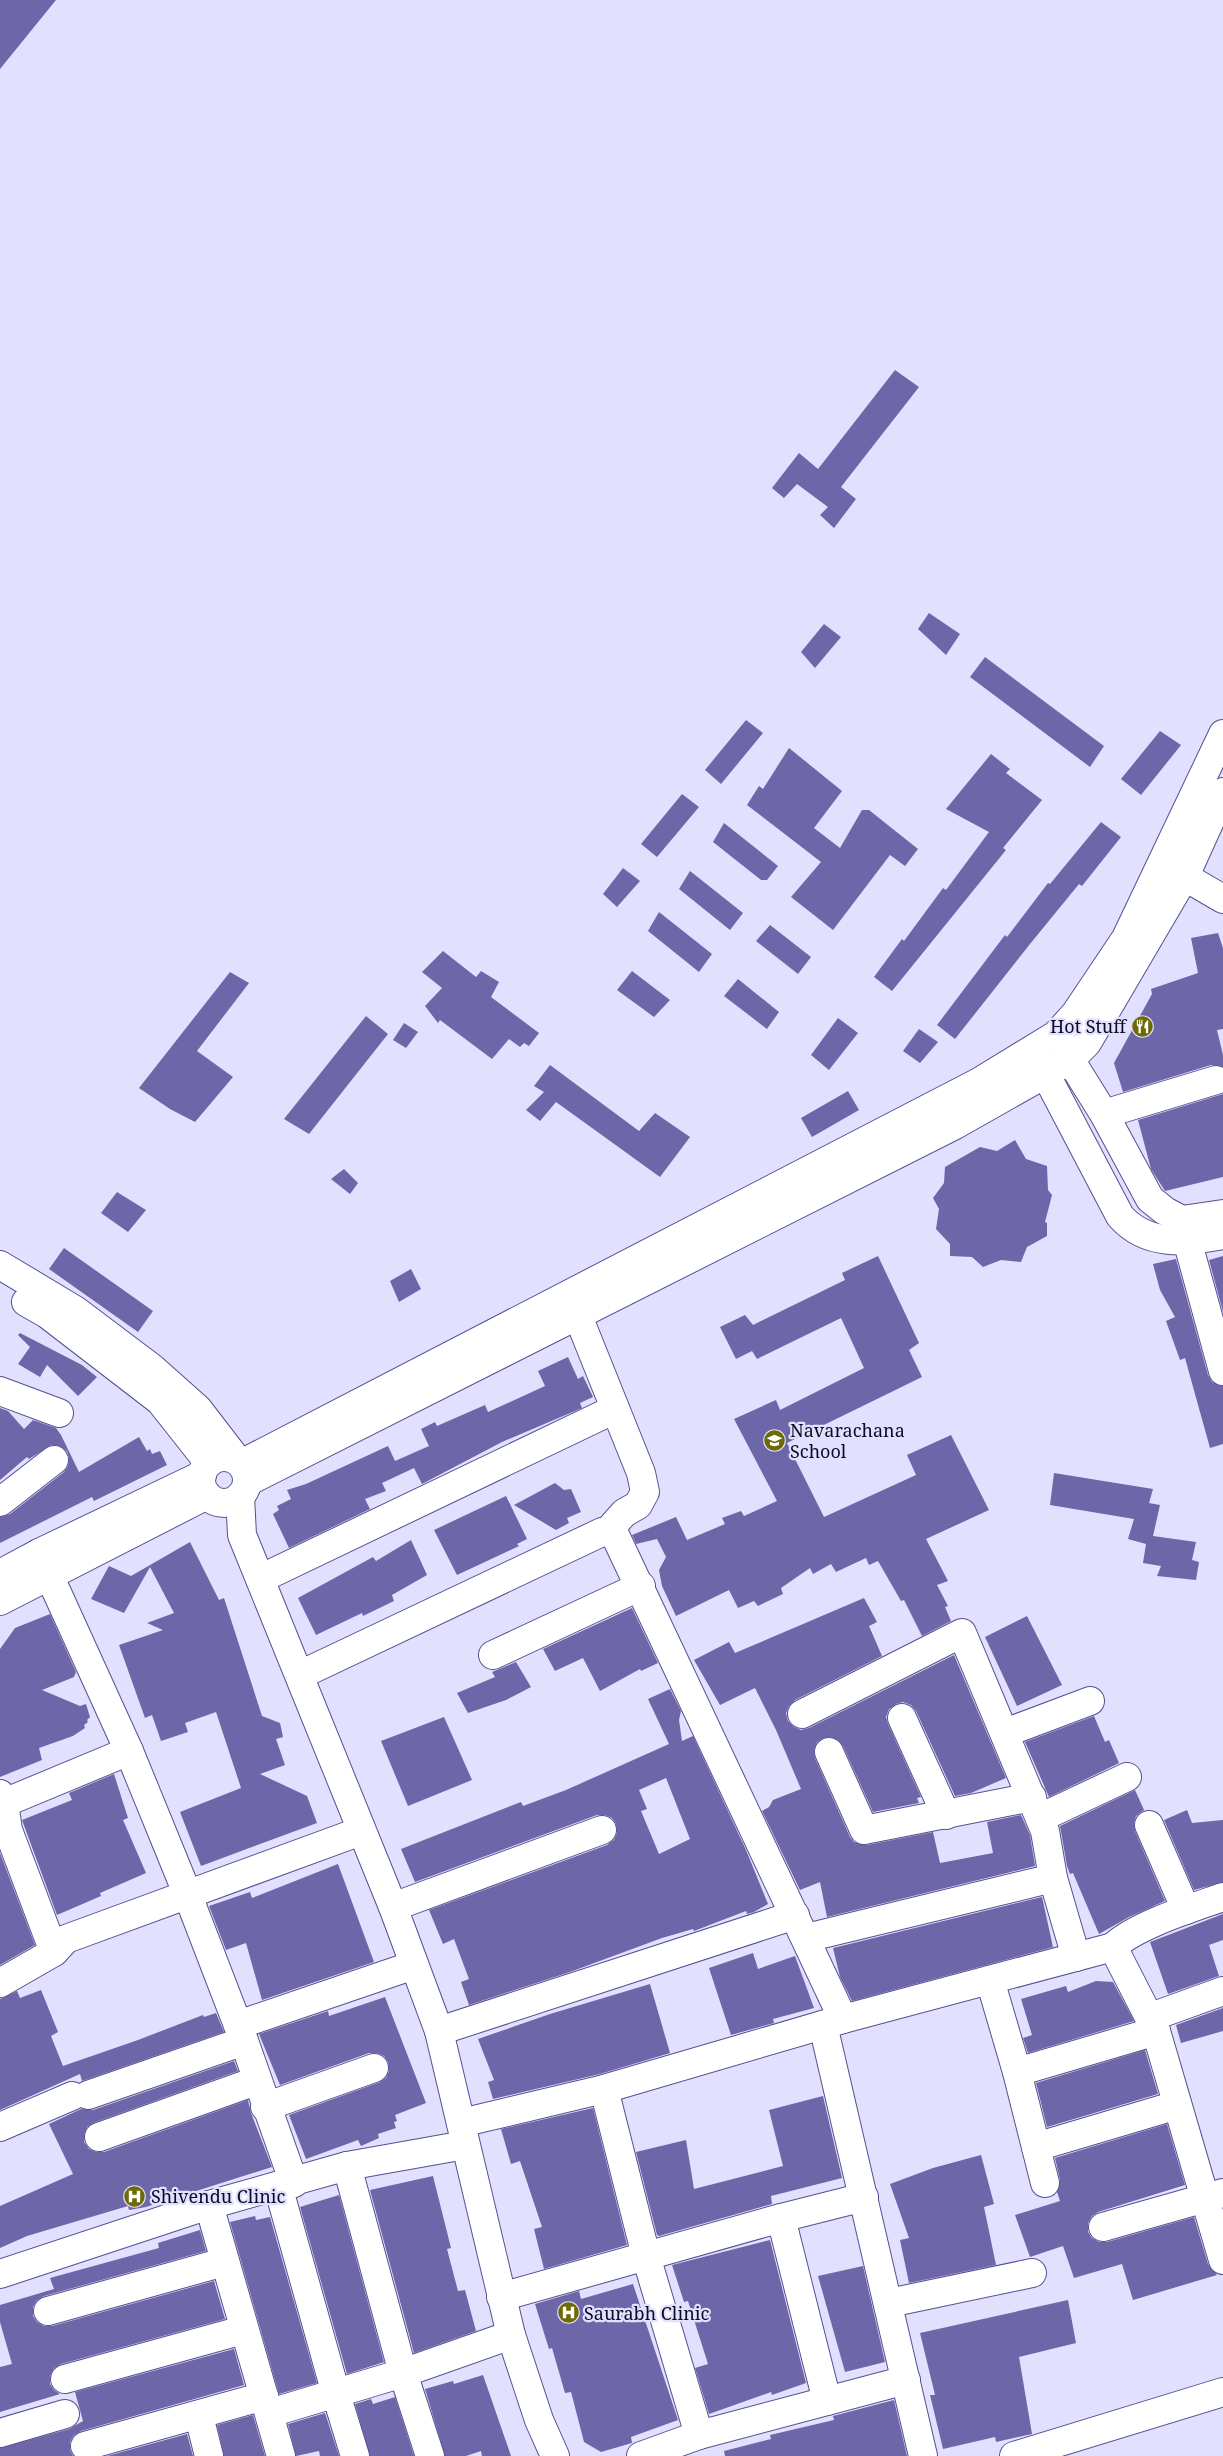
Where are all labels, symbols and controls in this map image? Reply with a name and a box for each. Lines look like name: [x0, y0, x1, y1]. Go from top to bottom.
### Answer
place label: Hot Stuff: [1050, 1014, 1127, 1038]
restaurant icon: Hot Stuff: [1130, 1014, 1154, 1038]
place label: Navarachana School: [790, 1418, 905, 1463]
school or university icon: Navarachana School: [762, 1428, 786, 1452]
hospital icon: Shivendu Clinic: [123, 2184, 147, 2208]
place label: Shivendu Clinic: [151, 2184, 286, 2208]
hospital icon: Saurabh Clinic: [556, 2301, 580, 2325]
place label: Saurabh Clinic: [584, 2301, 710, 2325]

